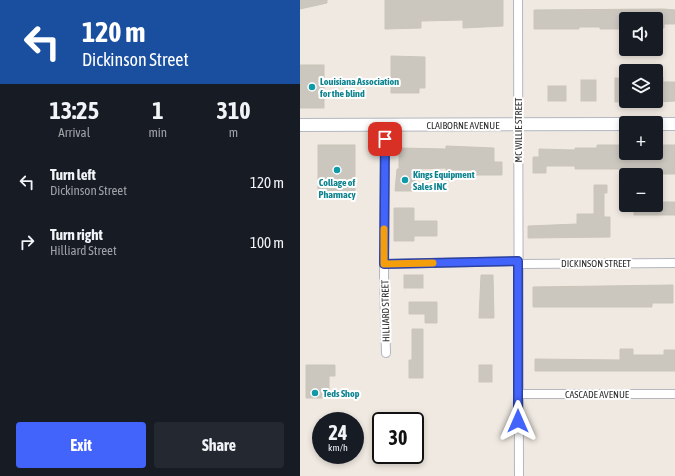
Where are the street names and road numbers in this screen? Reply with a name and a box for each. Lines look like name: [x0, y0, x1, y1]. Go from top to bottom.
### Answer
street label: MC WILLIE STREET: [513, 97, 524, 162]
street label: CLAIBORNE AVENUE: [427, 120, 500, 131]
street label: DICKINSON STREET: [561, 258, 632, 269]
street label: HILLIARD STREET: [379, 279, 392, 342]
street label: CASCADE AVENUE: [565, 389, 630, 400]

